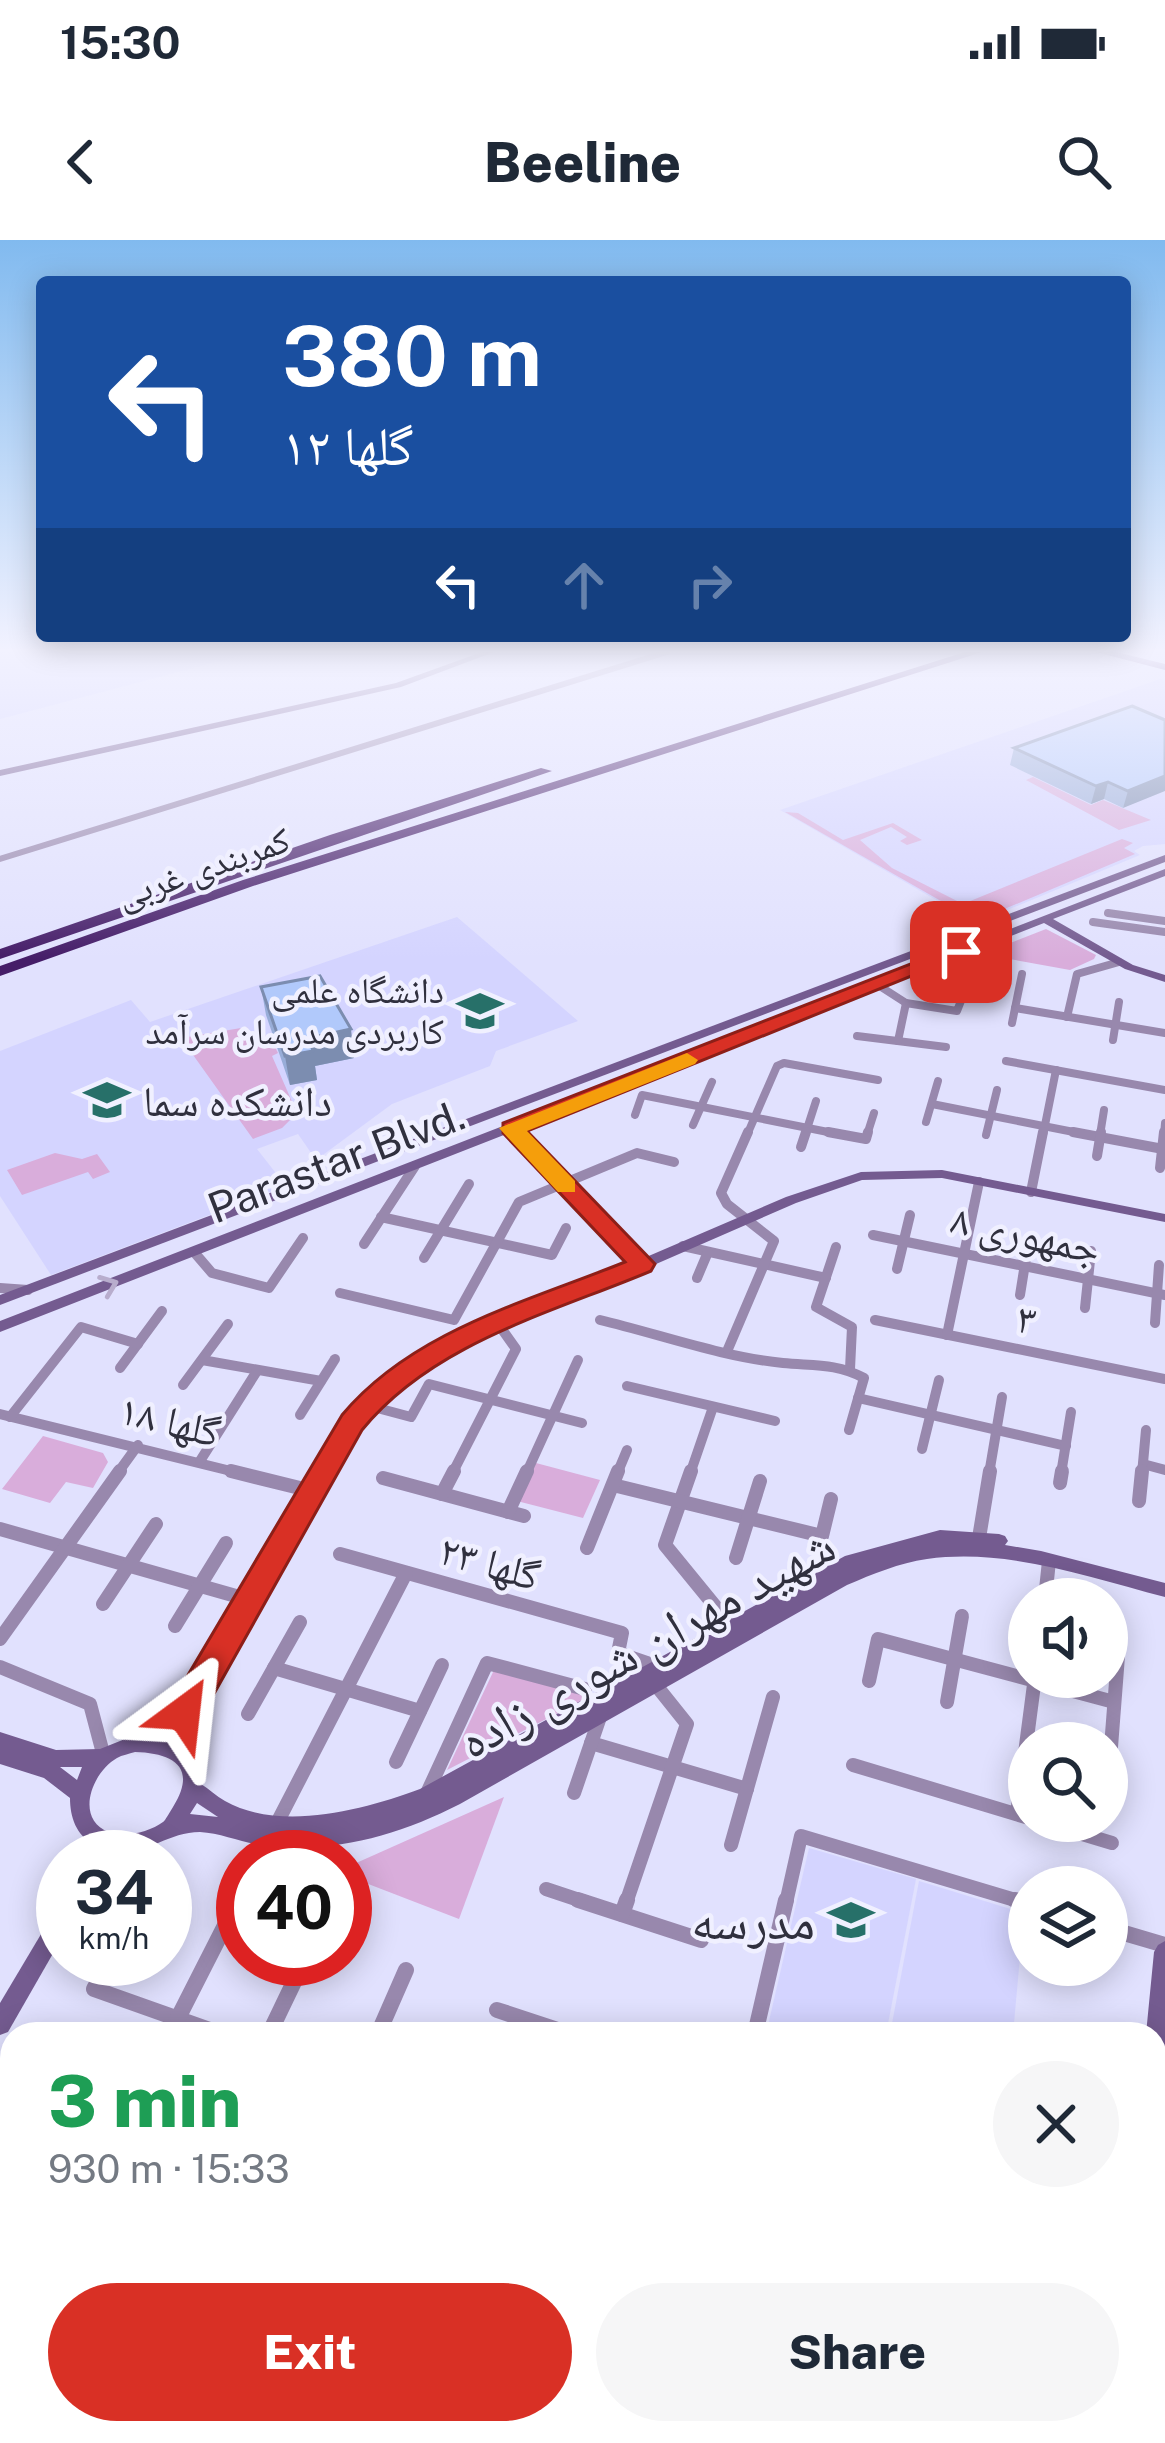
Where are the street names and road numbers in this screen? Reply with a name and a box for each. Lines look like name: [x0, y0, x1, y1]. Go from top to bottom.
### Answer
street label: کمربندی غربی: [111, 818, 295, 917]
street label: Parastar Blvd.: [201, 1090, 471, 1232]
street label: جمهوری ۸: [947, 1193, 1105, 1275]
street label: ۳: [1013, 1292, 1041, 1344]
street label: گلها ۱۸: [114, 1384, 226, 1456]
street label: شهید مهران شوری زاده: [448, 1514, 845, 1771]
street label: گلها ۲۳: [434, 1524, 546, 1600]

